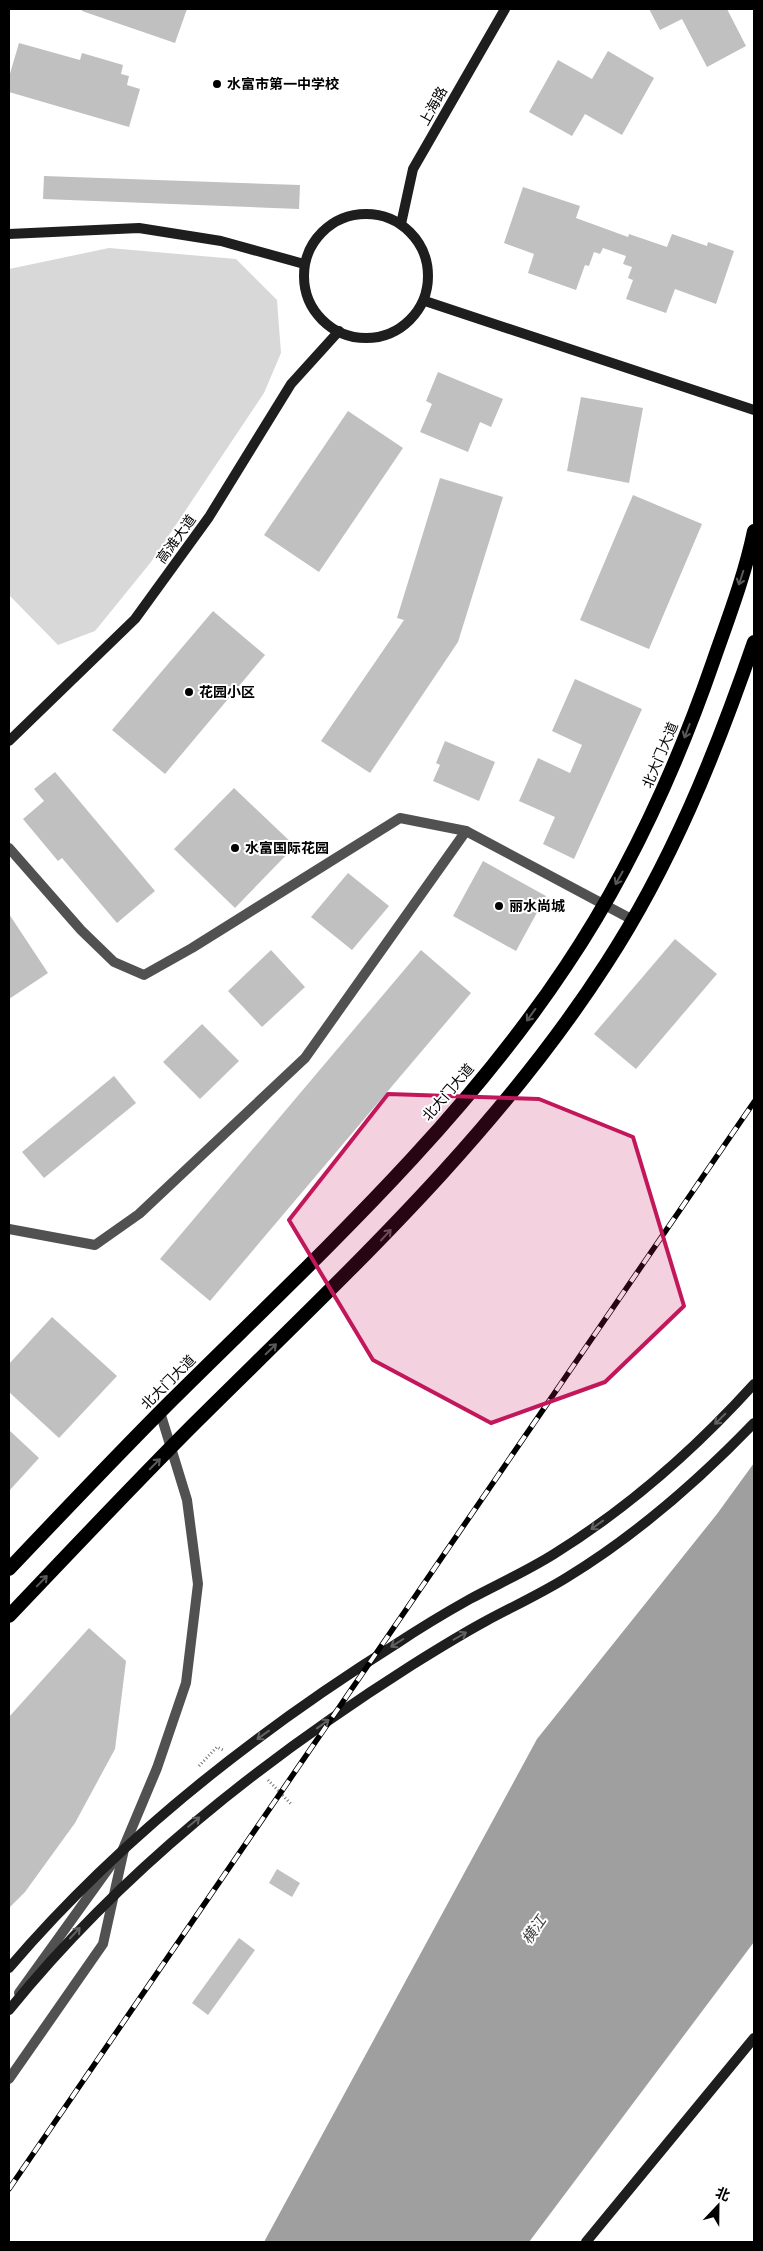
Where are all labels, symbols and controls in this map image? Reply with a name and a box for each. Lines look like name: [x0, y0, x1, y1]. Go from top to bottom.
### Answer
place label: 水富市第一中学校: [227, 75, 339, 92]
marker: 水富市第一中学校: [211, 78, 223, 90]
street label: 上海路: [415, 83, 450, 128]
street label: 高滩大道: [152, 511, 199, 566]
one-way arrow: [736, 570, 746, 586]
place label: 花园小区: [199, 683, 255, 700]
marker: 花园小区: [183, 686, 195, 698]
street label: 北大门大道: [638, 719, 681, 790]
one-way arrow: [682, 723, 692, 738]
place label: 水富国际花园: [245, 839, 329, 856]
marker: 水富国际花园: [229, 842, 241, 854]
one-way arrow: [614, 871, 624, 886]
place label: 丽水尚城: [509, 897, 565, 914]
marker: 丽水尚城: [493, 900, 505, 912]
one-way arrow: [526, 1008, 537, 1021]
street label: 北大门大道: [418, 1060, 477, 1124]
one-way arrow: [380, 1228, 392, 1241]
one-way arrow: [265, 1343, 277, 1356]
street label: 北大门大道: [137, 1351, 198, 1412]
one-way arrow: [714, 1413, 727, 1425]
one-way arrow: [149, 1457, 161, 1470]
one-way arrow: [590, 1520, 604, 1530]
one-way arrow: [36, 1575, 48, 1587]
one-way arrow: [452, 1631, 467, 1641]
one-way arrow: [391, 1638, 405, 1648]
one-way arrow: [316, 1719, 330, 1729]
one-way arrow: [257, 1729, 270, 1740]
one-way arrow: [187, 1817, 200, 1828]
water label: 横江: [517, 1910, 550, 1947]
one-way arrow: [69, 1927, 81, 1940]
north arrow: [693, 2181, 743, 2231]
text: 北: [713, 2183, 733, 2204]

